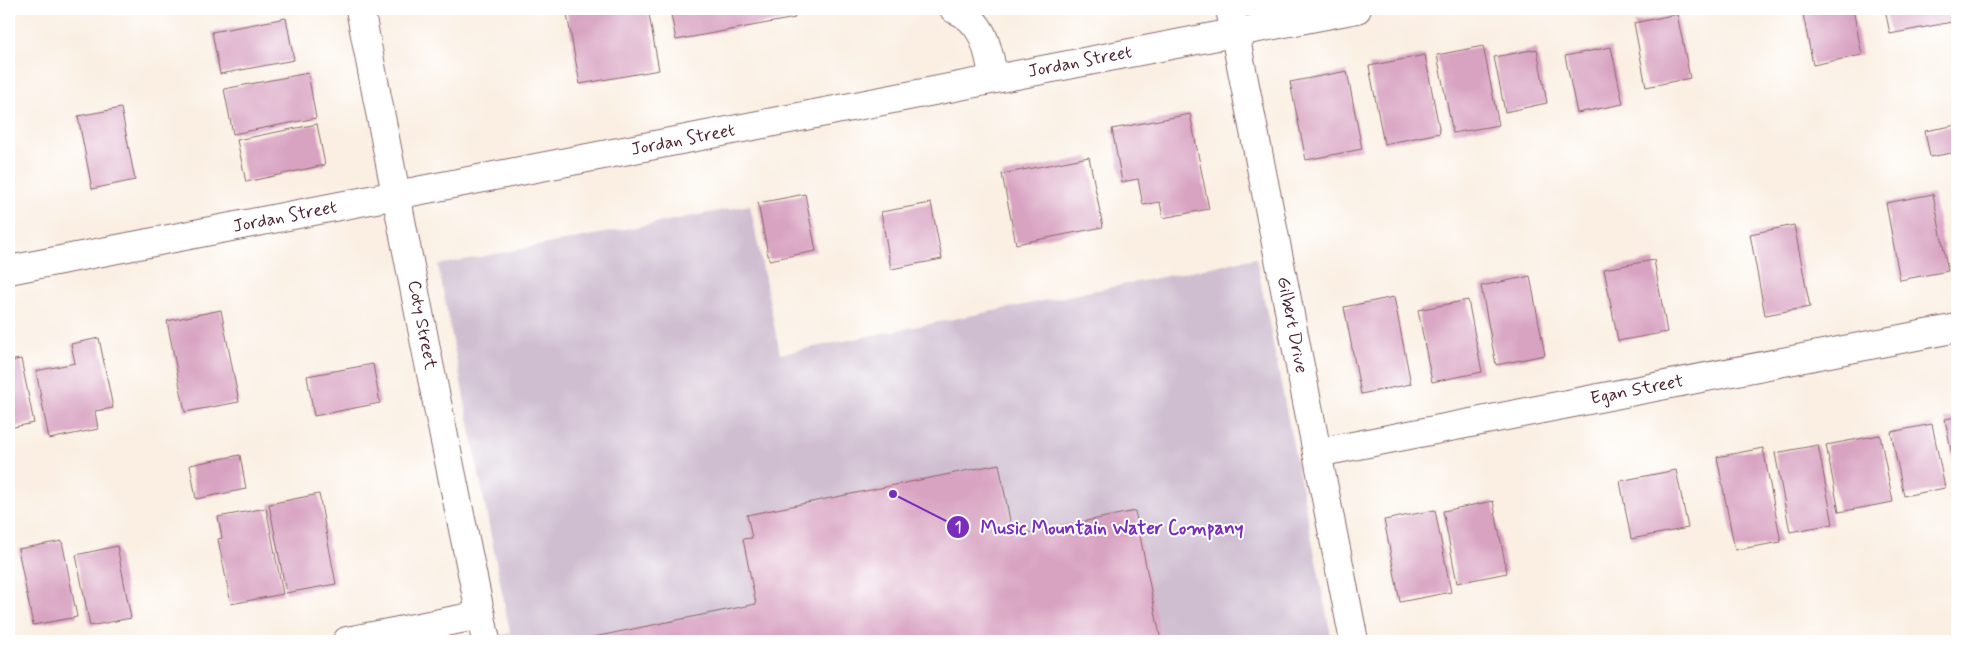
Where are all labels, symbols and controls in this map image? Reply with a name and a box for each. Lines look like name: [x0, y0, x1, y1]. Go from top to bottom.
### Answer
street label: Jordan Street: [1026, 40, 1134, 84]
street label: Jordan Street: [629, 118, 737, 162]
street label: Jordan Street: [231, 195, 339, 239]
street label: Gilbert Drive: [1271, 275, 1313, 375]
street label: Coty Street: [402, 278, 443, 372]
street label: Egan Street: [1588, 369, 1686, 411]
callout: Music Mountain Water Company: [946, 510, 1254, 544]
text: Music Mountain Water Company: [981, 516, 1244, 541]
text: 1: [955, 518, 961, 538]

